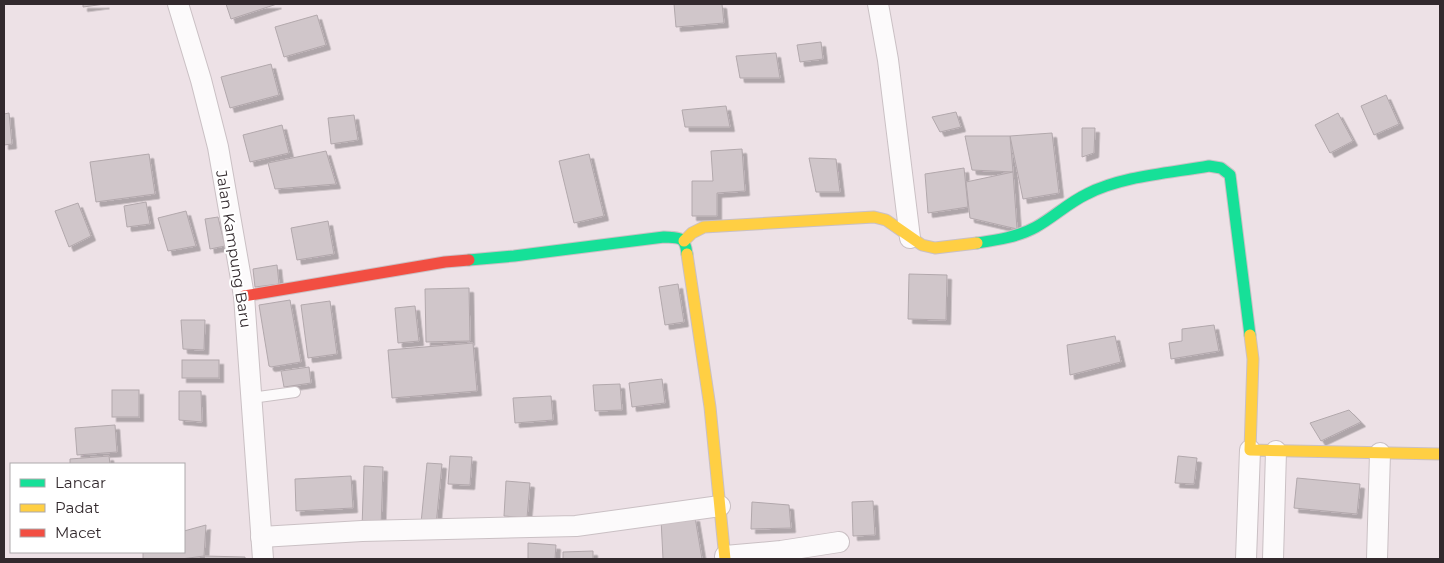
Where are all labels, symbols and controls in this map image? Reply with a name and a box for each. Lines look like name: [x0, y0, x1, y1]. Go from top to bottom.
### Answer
street label: Jalan Kampung Baru: [212, 168, 256, 329]
legend: [10, 463, 185, 553]
text: Lancar: [55, 473, 106, 492]
text: Padat: [55, 498, 100, 517]
text: Macet: [55, 523, 102, 542]

